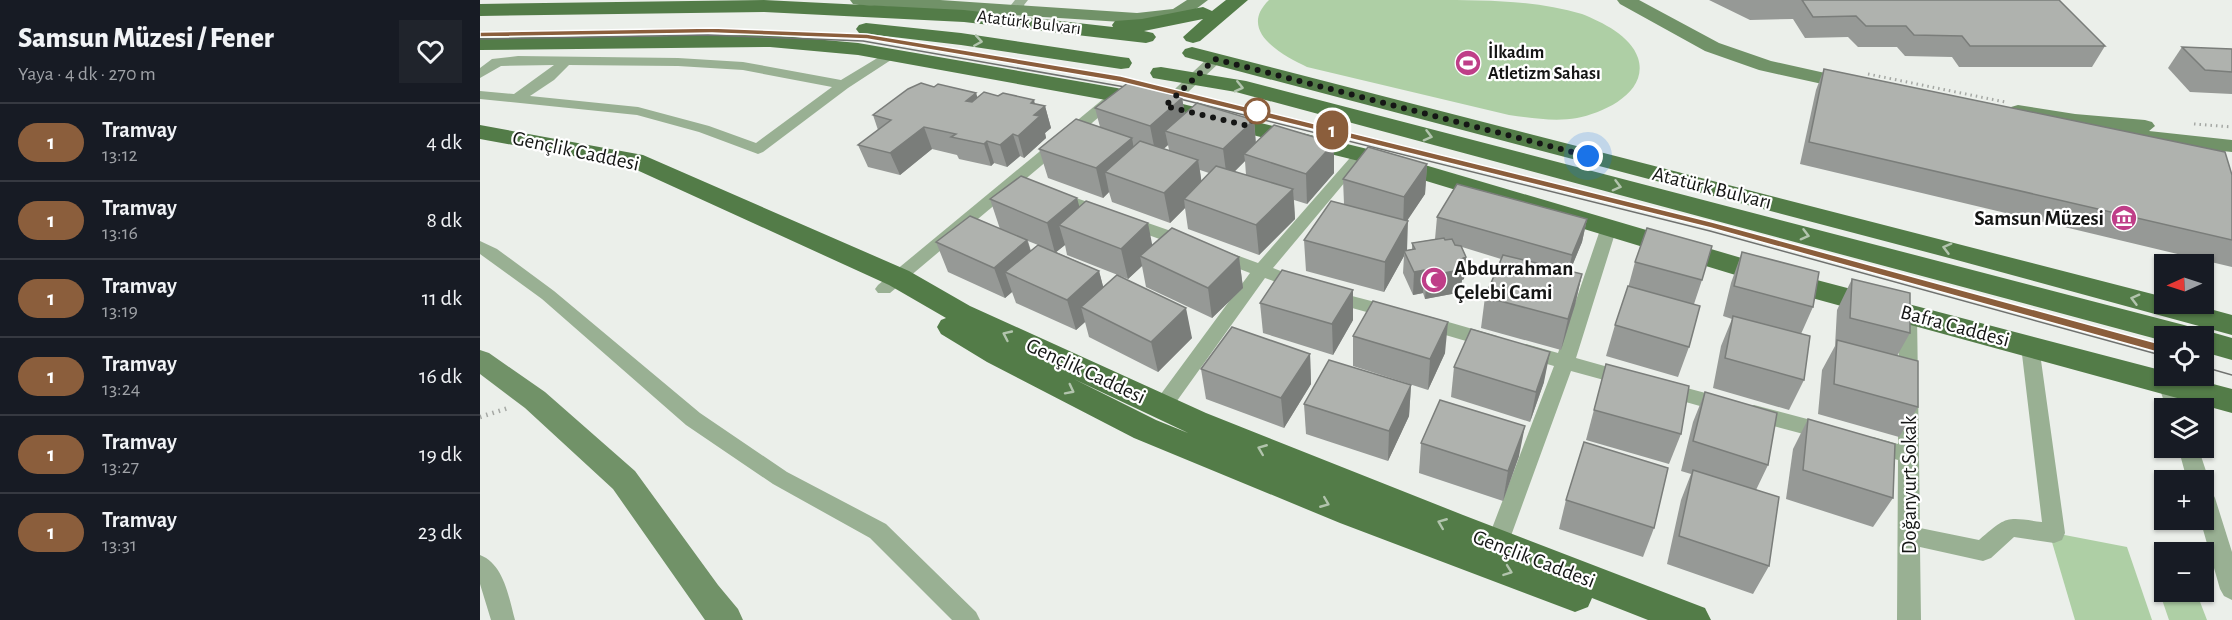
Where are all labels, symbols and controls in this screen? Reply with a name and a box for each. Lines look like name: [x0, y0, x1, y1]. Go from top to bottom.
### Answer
street label: Atatürk Bulvarı: [976, 8, 1082, 38]
button: heart: [399, 20, 462, 83]
text: Samsun Müzesi / Fener: [18, 25, 274, 53]
one-way arrow: [974, 35, 983, 47]
place label: İlkadım Atletizm Sahası: [1488, 41, 1601, 83]
sports icon: İlkadım Atletizm Sahası: [1453, 48, 1483, 78]
text: Yaya · 4 dk · 270 m: [18, 64, 156, 84]
one-way arrow: [1234, 80, 1244, 93]
unlabelled marker: [1244, 98, 1270, 124]
line badge: 1: [1312, 110, 1352, 150]
text: Tramvay: [102, 119, 177, 141]
text: 1: [1328, 120, 1336, 141]
street label: Gençlik Caddesi: [511, 127, 641, 175]
one-way arrow: [1422, 129, 1433, 141]
text: 4 dk: [426, 131, 462, 153]
text: 1: [47, 132, 55, 153]
your location: [1573, 141, 1603, 171]
text: 13:12: [102, 145, 138, 165]
street label: Atatürk Bulvarı: [1650, 163, 1774, 213]
one-way arrow: [1612, 178, 1622, 191]
text: Tramvay: [102, 197, 177, 219]
museum icon: Samsun Müzesi: [2109, 203, 2139, 233]
place label: Samsun Müzesi: [1974, 208, 2104, 229]
text: 8 dk: [427, 209, 462, 231]
text: 1: [47, 210, 55, 231]
text: 13:16: [102, 223, 138, 243]
one-way arrow: [1800, 228, 1810, 241]
one-way arrow: [1942, 243, 1952, 256]
north arrow: [2154, 254, 2214, 314]
map controls: [2154, 254, 2214, 602]
place label: Abdurrahman Çelebi Cami: [1454, 258, 1573, 303]
mosque icon: Abdurrahman Çelebi Cami: [1419, 265, 1449, 295]
text: Tramvay: [102, 275, 177, 297]
text: 11 dk: [422, 287, 462, 309]
text: 1: [47, 288, 55, 309]
one-way arrow: [2130, 293, 2140, 306]
text: 13:19: [102, 301, 138, 321]
street label: Bafra Caddesi: [1898, 301, 2012, 351]
button: locate: [2154, 326, 2214, 386]
one-way arrow: [1003, 330, 1014, 342]
street label: Gençlik Caddesi: [1023, 334, 1149, 408]
text: Tramvay: [102, 353, 177, 375]
text: 16 dk: [419, 365, 462, 387]
text: 1: [47, 366, 55, 387]
text: 13:24: [102, 379, 140, 399]
one-way arrow: [1064, 383, 1075, 395]
button: layers: [2154, 398, 2214, 458]
street label: Doğanyurt Sokak: [1899, 415, 1920, 554]
text: Tramvay: [102, 431, 177, 453]
text: 19 dk: [419, 443, 462, 465]
text: 1: [47, 444, 55, 465]
one-way arrow: [1257, 444, 1268, 456]
text: 13:27: [102, 457, 139, 477]
button: +: [2154, 470, 2214, 530]
one-way arrow: [1319, 496, 1330, 508]
text: Tramvay: [102, 509, 177, 531]
one-way arrow: [1437, 517, 1448, 530]
text: 23 dk: [418, 521, 462, 543]
text: 1: [47, 522, 55, 543]
street label: Gençlik Caddesi: [1470, 526, 1598, 592]
text: 13:31: [102, 535, 137, 555]
button: −: [2154, 542, 2214, 602]
one-way arrow: [1502, 563, 1513, 576]

